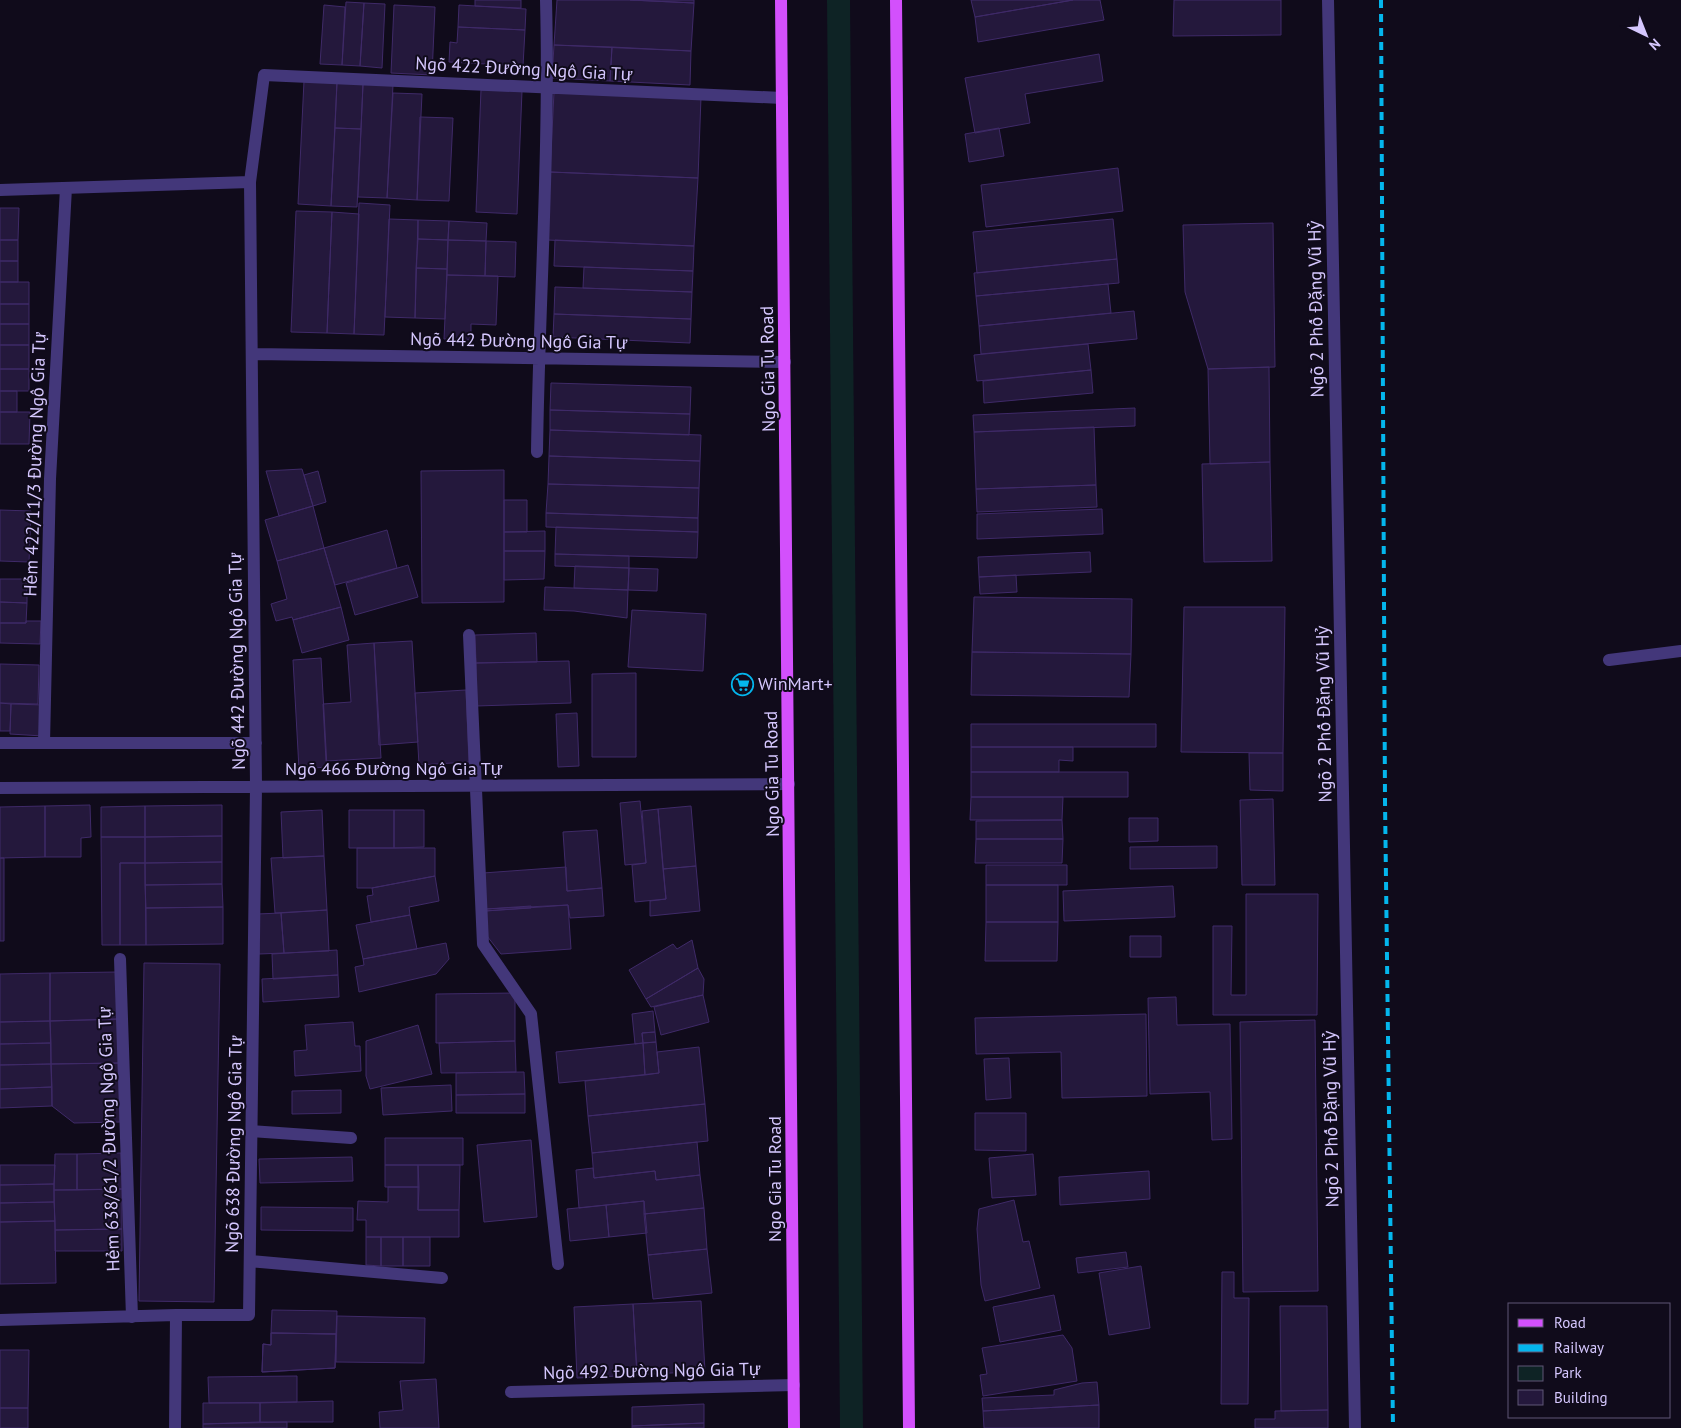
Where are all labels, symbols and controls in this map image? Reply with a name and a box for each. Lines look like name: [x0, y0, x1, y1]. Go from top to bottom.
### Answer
north arrow: [1621, 10, 1671, 60]
text: N: [1645, 35, 1664, 54]
street label: Ngõ 422 Đường Ngô Gia Tự: [415, 51, 633, 86]
street label: Ngõ 2 Phố Đặng Vũ Hỷ: [1302, 220, 1329, 398]
street label: Ngo Gia Tu Road: [755, 306, 780, 432]
street label: Ngõ 442 Đường Ngô Gia Tự: [410, 327, 628, 354]
street label: Hẻm 422/11/3 Đường Ngô Gia Tự: [18, 331, 51, 597]
street label: Ngõ 442 Đường Ngô Gia Tự: [223, 552, 250, 770]
street label: Ngõ 2 Phố Đặng Vũ Hỷ: [1310, 625, 1337, 803]
supermarket icon: WinMart+: [730, 672, 754, 696]
place label: WinMart+: [758, 672, 833, 695]
street label: Ngo Gia Tu Road: [759, 711, 784, 837]
street label: Ngõ 466 Đường Ngô Gia Tự: [285, 757, 503, 780]
street label: Hẻm 638/61/2 Đường Ngô Gia Tự: [92, 1006, 125, 1272]
street label: Ngõ 2 Phố Đặng Vũ Hỷ: [1317, 1030, 1344, 1208]
street label: Ngõ 638 Đường Ngô Gia Tự: [220, 1035, 247, 1253]
street label: Ngo Gia Tu Road: [763, 1116, 786, 1242]
legend: [1508, 1303, 1671, 1418]
text: Road: [1554, 1313, 1586, 1332]
text: Railway: [1554, 1338, 1604, 1357]
street label: Ngõ 492 Đường Ngô Gia Tự: [543, 1357, 761, 1384]
text: Park: [1554, 1363, 1582, 1382]
text: Building: [1554, 1388, 1608, 1407]

